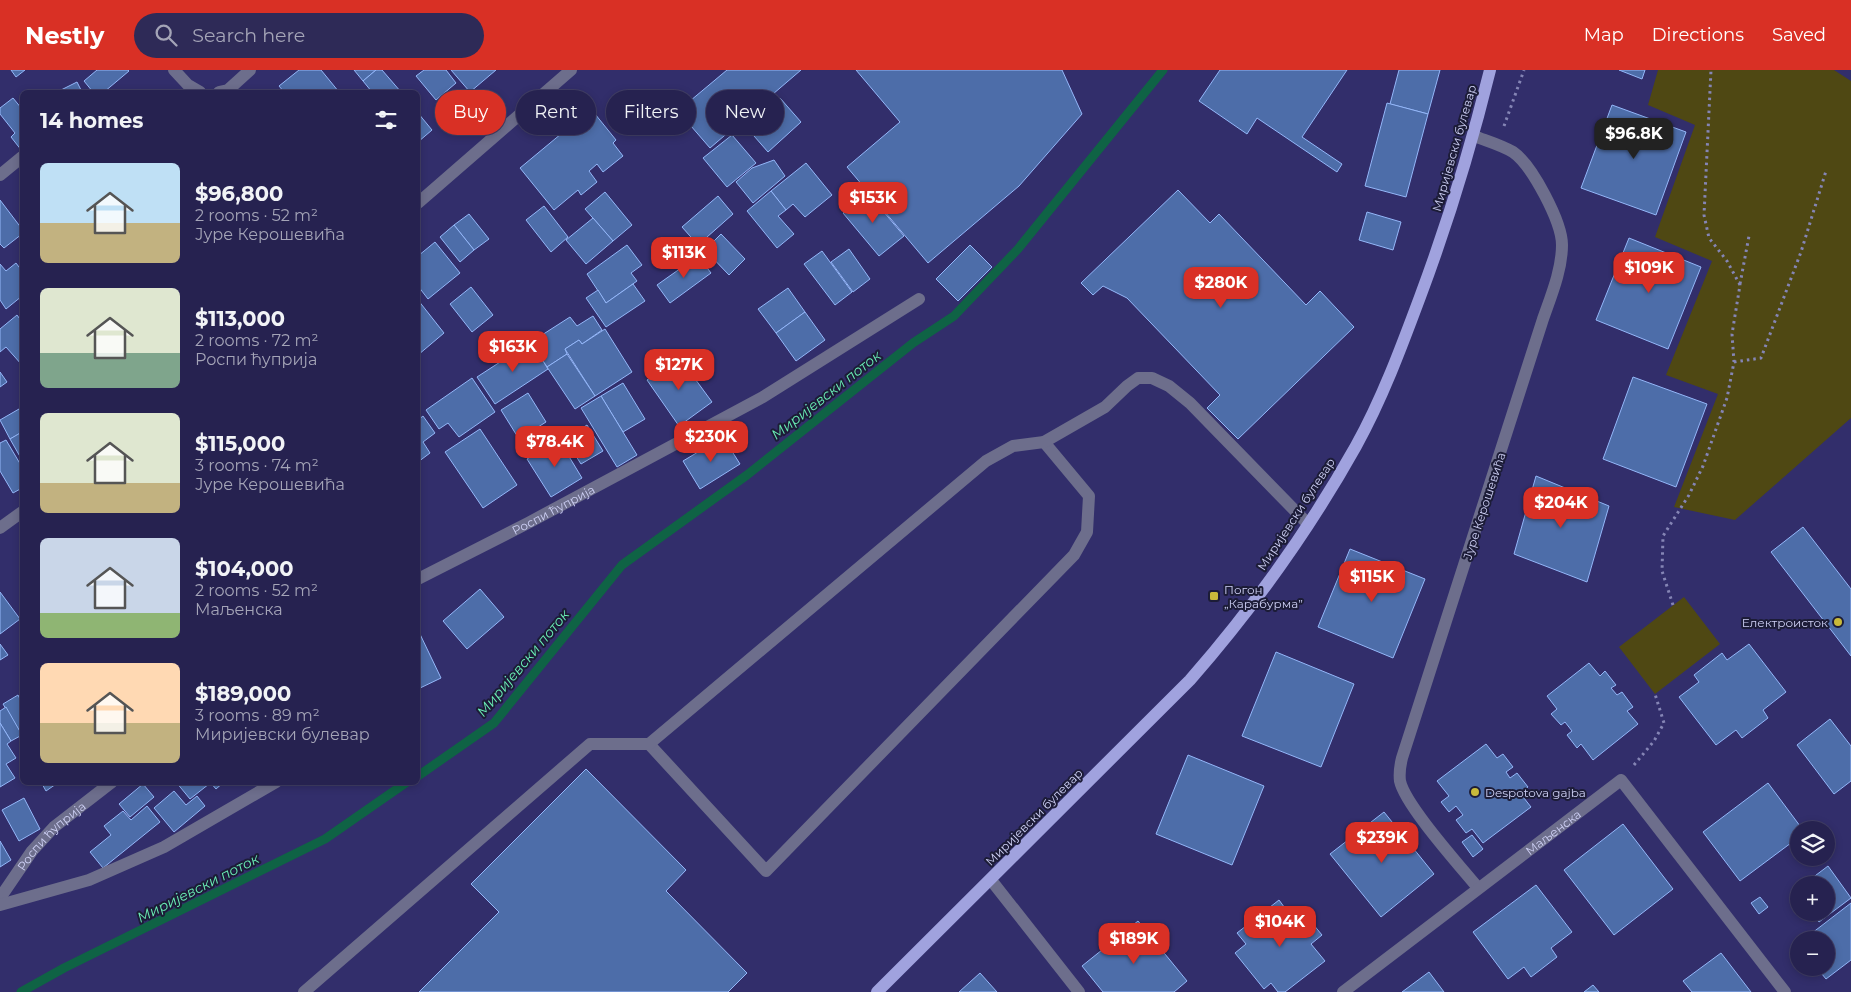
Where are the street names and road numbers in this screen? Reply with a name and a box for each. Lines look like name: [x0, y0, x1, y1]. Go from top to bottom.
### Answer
street label: Миријевски булевар: [1429, 83, 1479, 213]
street label: Јуре Керошевића: [1460, 450, 1508, 562]
street label: Миријевски булевар: [1254, 455, 1338, 573]
street label: Роспи ћуприја: [509, 481, 597, 538]
street label: Миријевски булевар: [982, 765, 1086, 869]
street label: Роспи ћуприја: [14, 798, 88, 873]
street label: Маљенска: [1522, 806, 1584, 858]

